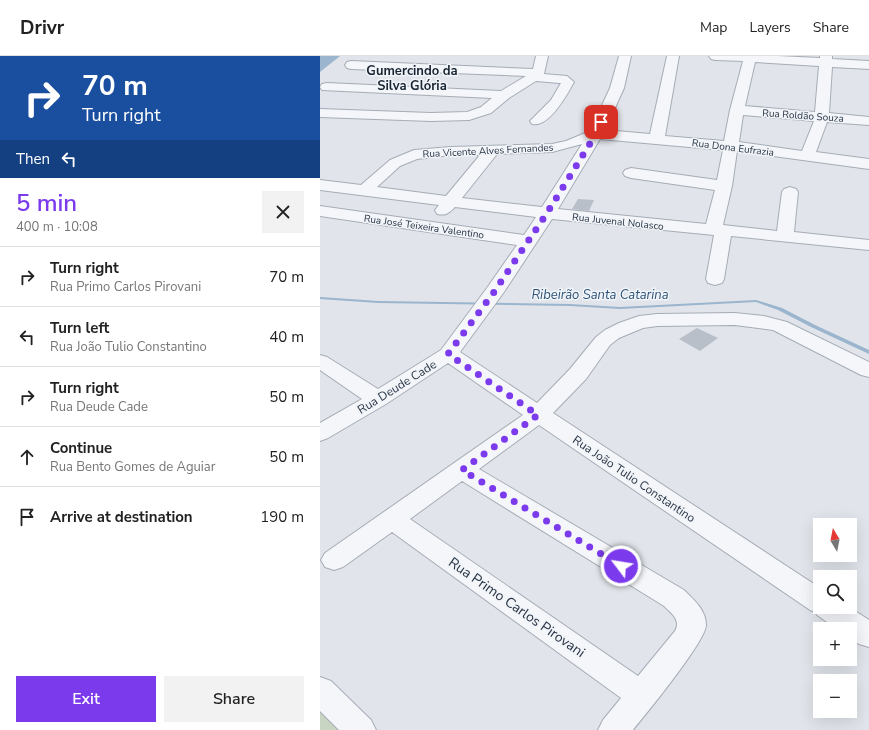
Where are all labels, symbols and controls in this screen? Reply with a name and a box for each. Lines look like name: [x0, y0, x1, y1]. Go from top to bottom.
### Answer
text: Drivr: [20, 15, 64, 41]
text: Map: [700, 18, 727, 37]
text: Layers: [749, 18, 791, 37]
text: Share: [813, 18, 849, 37]
district label: Gumercindo da Silva Glória: [366, 62, 458, 95]
text: 70 m: [82, 67, 148, 105]
icon: right: [16, 72, 68, 124]
text: Turn right: [82, 103, 161, 127]
pin: [584, 105, 618, 139]
street label: Rua Roldão Souza: [762, 106, 844, 126]
icon: arrive: [590, 111, 612, 133]
street label: Rua Dona Eufrazia: [691, 136, 775, 160]
street label: Rua Vicente Alves Fernandes: [422, 141, 554, 161]
icon: left: [58, 148, 80, 170]
text: Then: [16, 149, 50, 169]
text: 5 min: [16, 187, 77, 219]
button: close: [262, 191, 304, 233]
street label: Rua Juvenal Nolasco: [571, 210, 665, 234]
street label: Rua José Teixeira Valentino: [363, 212, 485, 242]
text: 400 m · 10:08: [16, 218, 98, 236]
text: Turn right: [50, 258, 119, 278]
icon: right: [16, 266, 38, 288]
text: 70 m: [269, 267, 304, 287]
text: Rua Primo Carlos Pirovani: [50, 278, 201, 296]
water label: Ribeirão Santa Catarina: [531, 286, 669, 304]
text: Turn left: [50, 318, 109, 338]
icon: left: [16, 326, 38, 348]
text: 40 m: [269, 327, 304, 347]
text: Rua João Tulio Constantino: [50, 338, 207, 356]
street label: Rua Deude Cade: [354, 356, 440, 418]
text: Turn right: [50, 378, 119, 398]
icon: right: [16, 386, 38, 408]
text: 50 m: [269, 387, 304, 407]
text: Rua Deude Cade: [50, 398, 148, 416]
street label: Rua João Tulio Constantino: [570, 432, 699, 526]
text: Continue: [50, 438, 112, 458]
icon: ahead: [16, 446, 38, 468]
text: 50 m: [269, 447, 304, 467]
text: Rua Bento Gomes de Aguiar: [50, 458, 215, 476]
icon: arrive: [16, 506, 38, 528]
text: Arrive at destination: [50, 507, 193, 527]
text: 190 m: [260, 507, 304, 527]
north arrow: [813, 518, 857, 562]
map controls: [813, 518, 857, 718]
position arrow: [600, 545, 642, 587]
street label: Rua Primo Carlos Pirovani: [445, 553, 589, 662]
button: search: [813, 570, 857, 614]
button: +: [813, 622, 857, 666]
button: −: [813, 674, 857, 718]
button: Exit: [16, 676, 156, 722]
button: Share: [164, 676, 304, 722]

